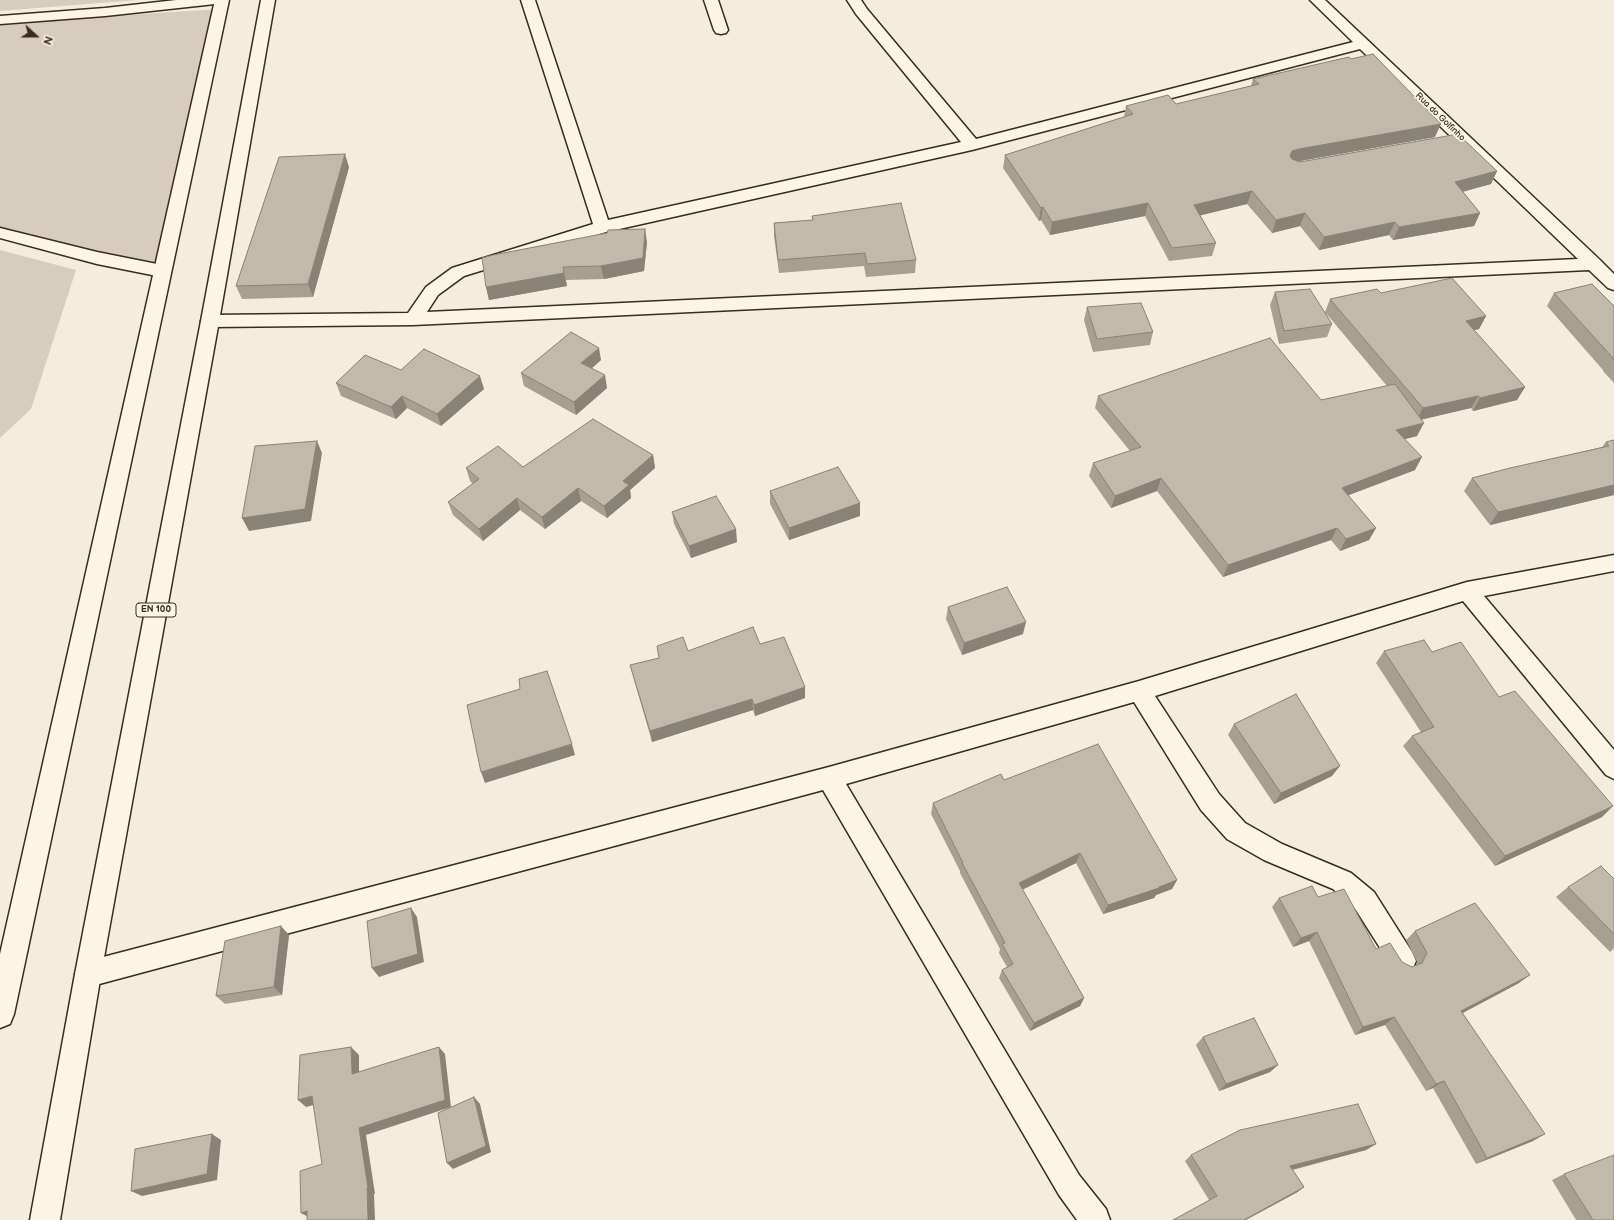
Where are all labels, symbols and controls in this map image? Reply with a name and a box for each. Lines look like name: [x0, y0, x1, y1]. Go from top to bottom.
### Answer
north arrow: [16, 16, 56, 56]
text: N: [40, 34, 55, 47]
street label: Rua do Golfinho: [1413, 91, 1467, 143]
road number: EN 100: [136, 603, 176, 617]

